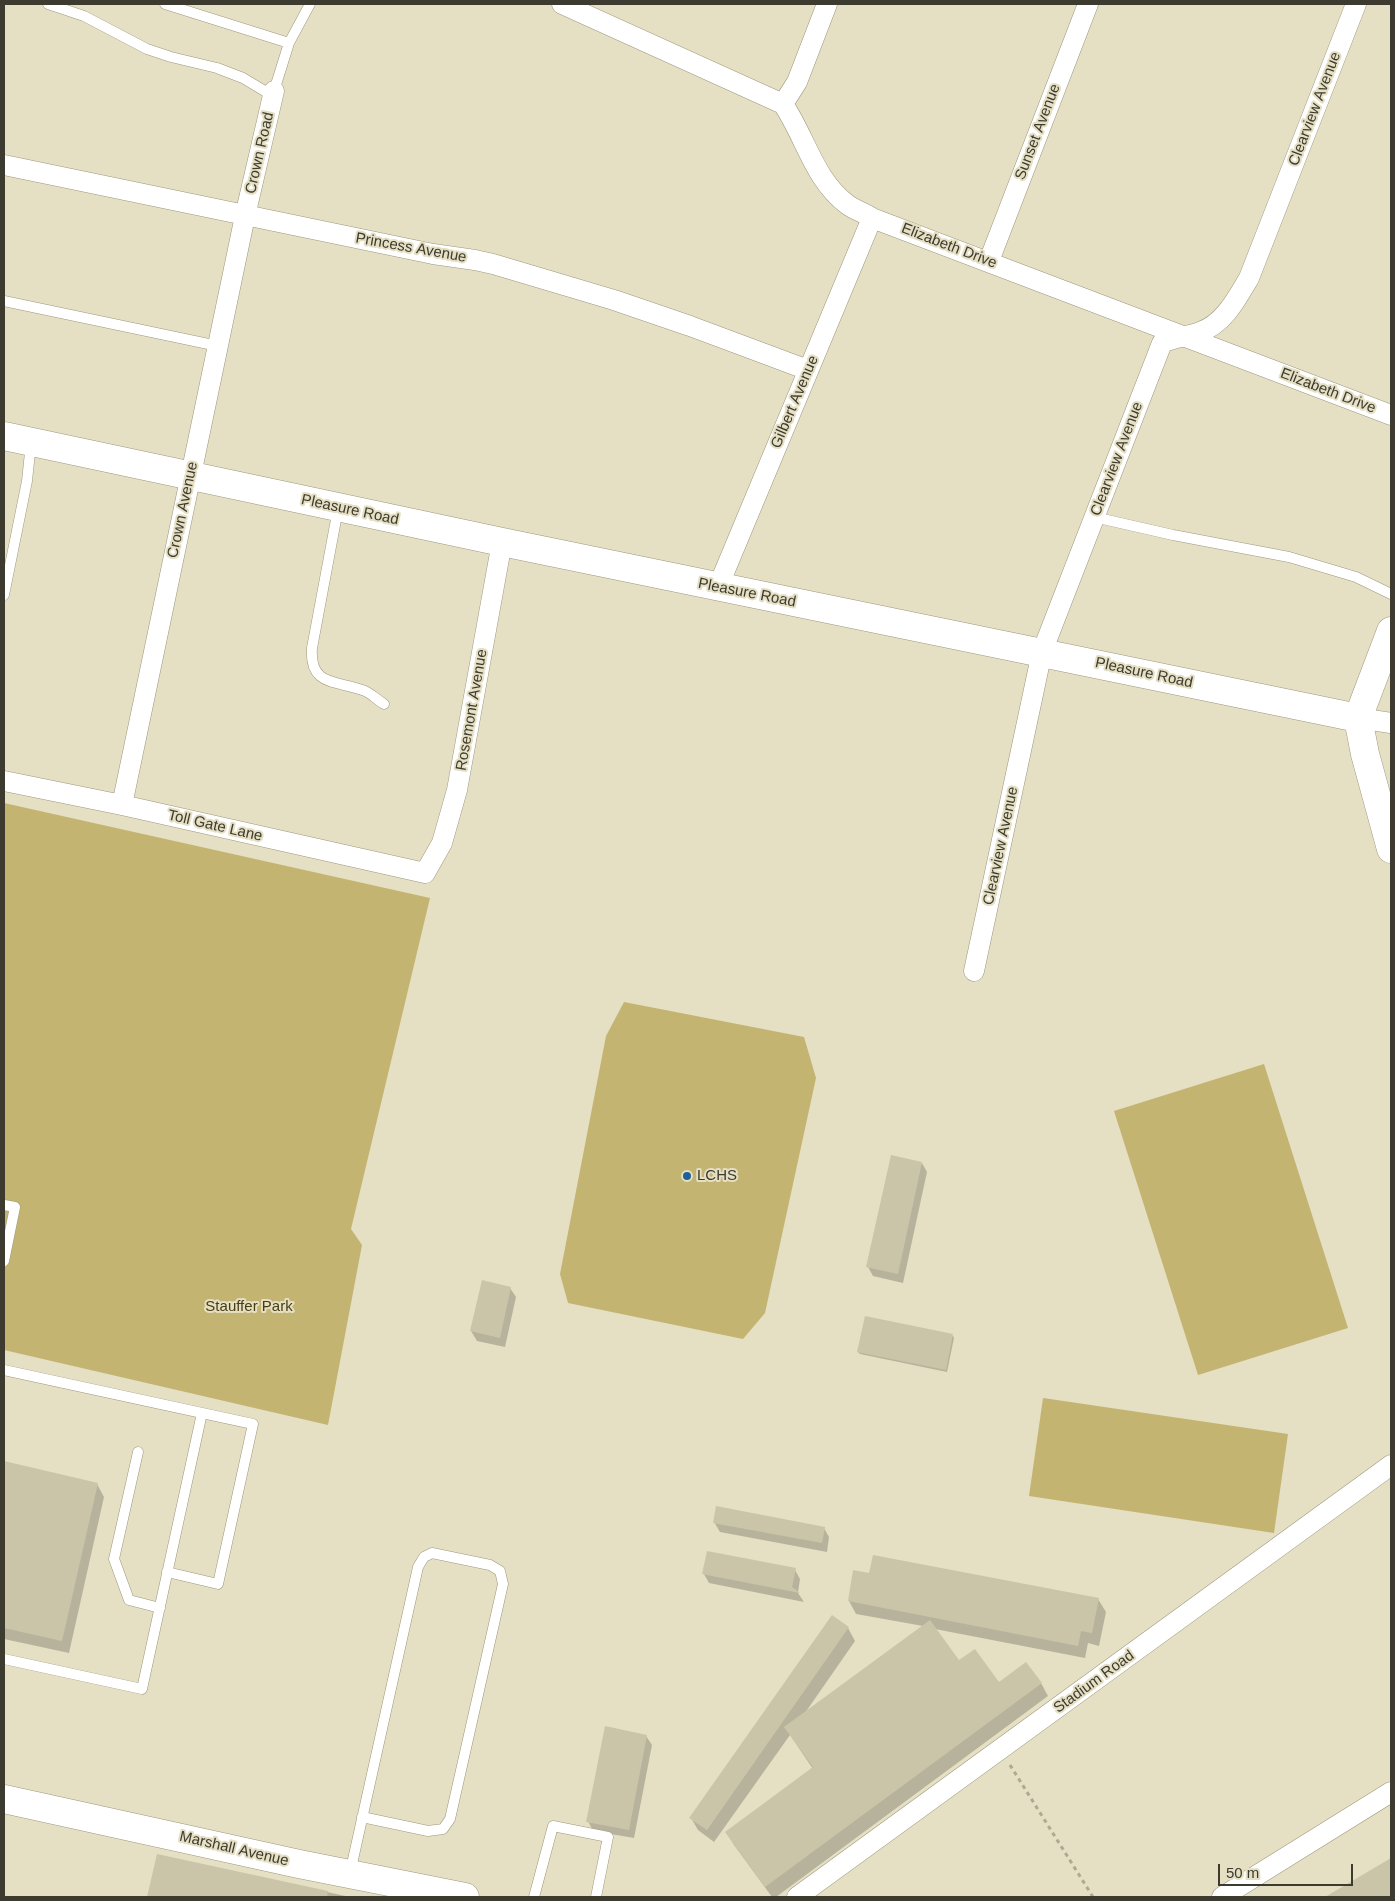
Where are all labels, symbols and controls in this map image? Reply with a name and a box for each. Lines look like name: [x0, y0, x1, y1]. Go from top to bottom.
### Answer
street label: Clearview Avenue: [1285, 49, 1345, 169]
street label: Sunset Avenue: [1011, 81, 1065, 183]
street label: Crown Road: [242, 110, 278, 196]
street label: Elizabeth Drive: [899, 220, 999, 272]
street label: Princess Avenue: [354, 229, 468, 267]
street label: Gilbert Avenue: [767, 353, 823, 451]
street label: Elizabeth Drive: [1278, 365, 1378, 417]
street label: Clearview Avenue: [1087, 399, 1147, 519]
street label: Crown Avenue: [164, 460, 202, 560]
street label: Pleasure Road: [300, 491, 400, 529]
street label: Pleasure Road: [697, 575, 797, 611]
street label: Rosemont Avenue: [452, 648, 492, 772]
street label: Pleasure Road: [1094, 654, 1194, 692]
street label: Clearview Avenue: [980, 785, 1022, 907]
street label: Toll Gate Lane: [166, 806, 264, 846]
place label: LCHS: [697, 1167, 737, 1185]
marker: LCHS: [681, 1170, 693, 1182]
park label: Stauffer Park: [205, 1298, 293, 1316]
street label: Stadium Road: [1050, 1647, 1138, 1717]
street label: Marshall Avenue: [178, 1828, 290, 1870]
scale bar: [1220, 1854, 1355, 1886]
text: 50 m: [1226, 1864, 1259, 1881]

